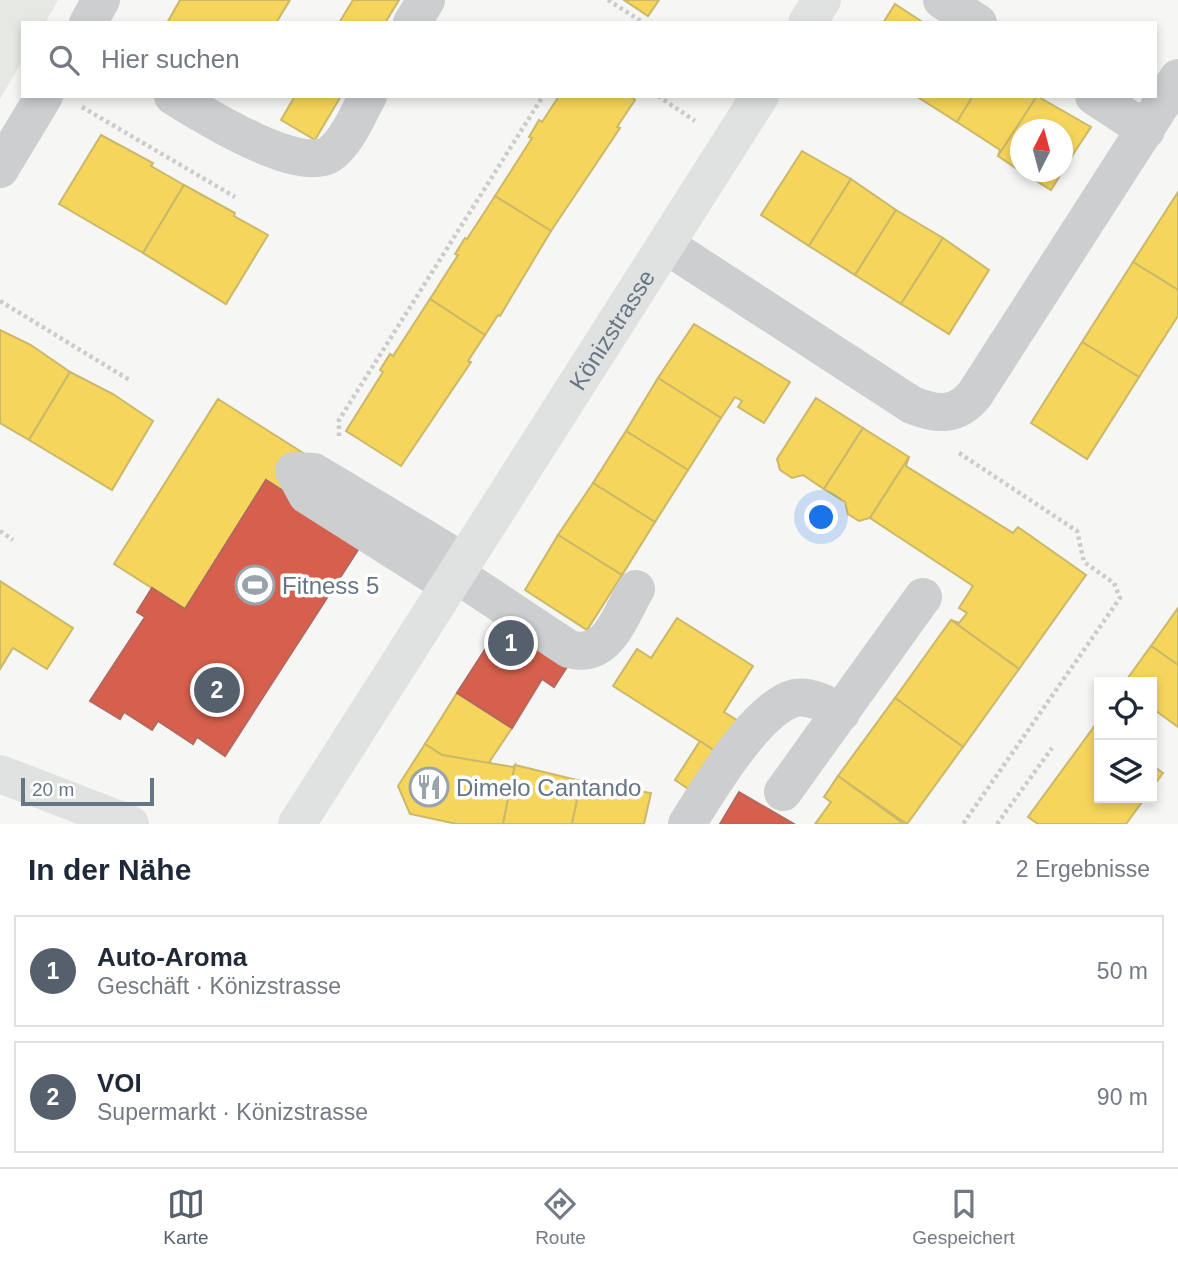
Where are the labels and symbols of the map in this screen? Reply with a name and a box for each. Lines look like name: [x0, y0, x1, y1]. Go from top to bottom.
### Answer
north arrow: [1010, 119, 1073, 182]
street label: Könizstrasse: [563, 264, 660, 395]
your location: [804, 500, 838, 534]
sports icon: Fitness 5: [234, 564, 276, 606]
place label: Fitness 5: [282, 572, 379, 599]
pin: 1: [488, 617, 534, 669]
pin: 2: [194, 664, 240, 716]
restaurant icon: Dimelo Cantando: [408, 766, 450, 808]
place label: Dimelo Cantando: [456, 774, 641, 801]
scale bar: [21, 775, 154, 807]

